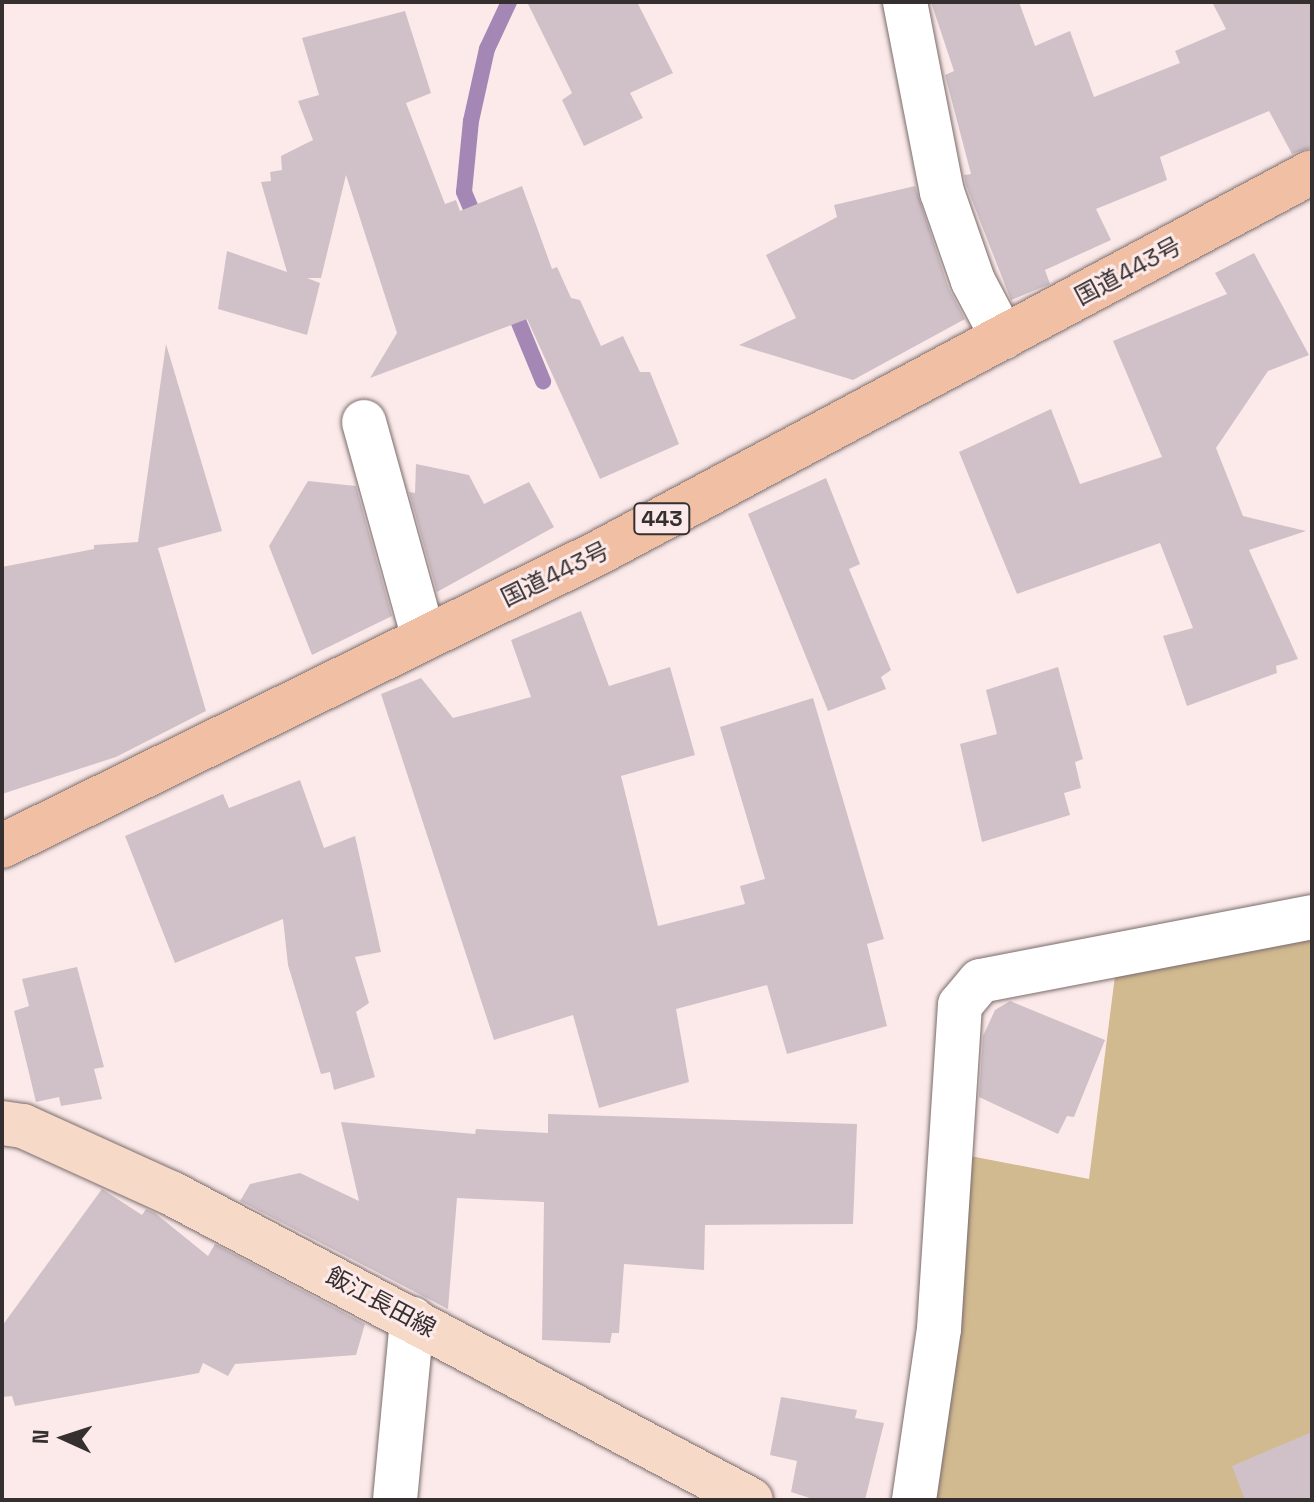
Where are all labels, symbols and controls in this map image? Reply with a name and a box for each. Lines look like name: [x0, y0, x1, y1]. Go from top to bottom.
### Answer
street label: 国道443号: [1070, 231, 1186, 311]
road number: 443: [632, 501, 692, 537]
street label: 国道443号: [496, 536, 614, 612]
street label: 飯江長田線: [321, 1261, 441, 1343]
north arrow: [24, 1398, 104, 1478]
text: N: [26, 1429, 54, 1445]

